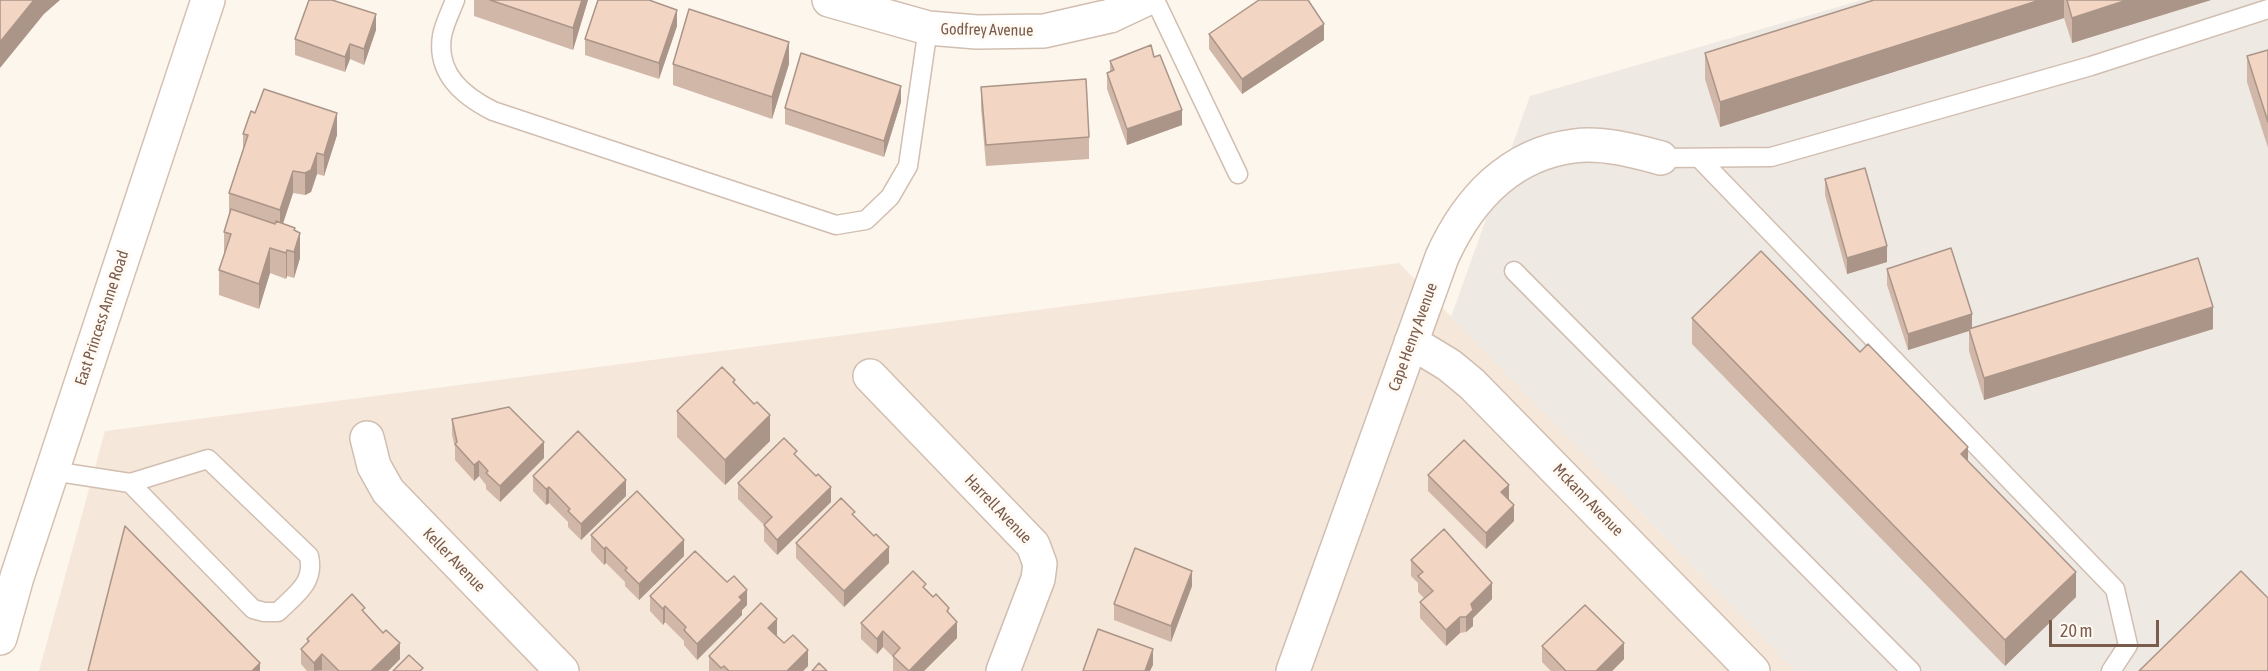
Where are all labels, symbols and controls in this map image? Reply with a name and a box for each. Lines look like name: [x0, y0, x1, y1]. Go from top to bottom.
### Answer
street label: Godfrey Avenue: [940, 20, 1034, 40]
street label: East Princess Anne Road: [71, 248, 133, 388]
street label: Cape Henry Avenue: [1385, 280, 1441, 394]
street label: Mckann Avenue: [1549, 460, 1627, 540]
street label: Harrell Avenue: [960, 471, 1036, 547]
street label: Keller Avenue: [419, 524, 489, 596]
scale bar: [2052, 608, 2162, 646]
text: 20 m: [2060, 620, 2092, 641]

